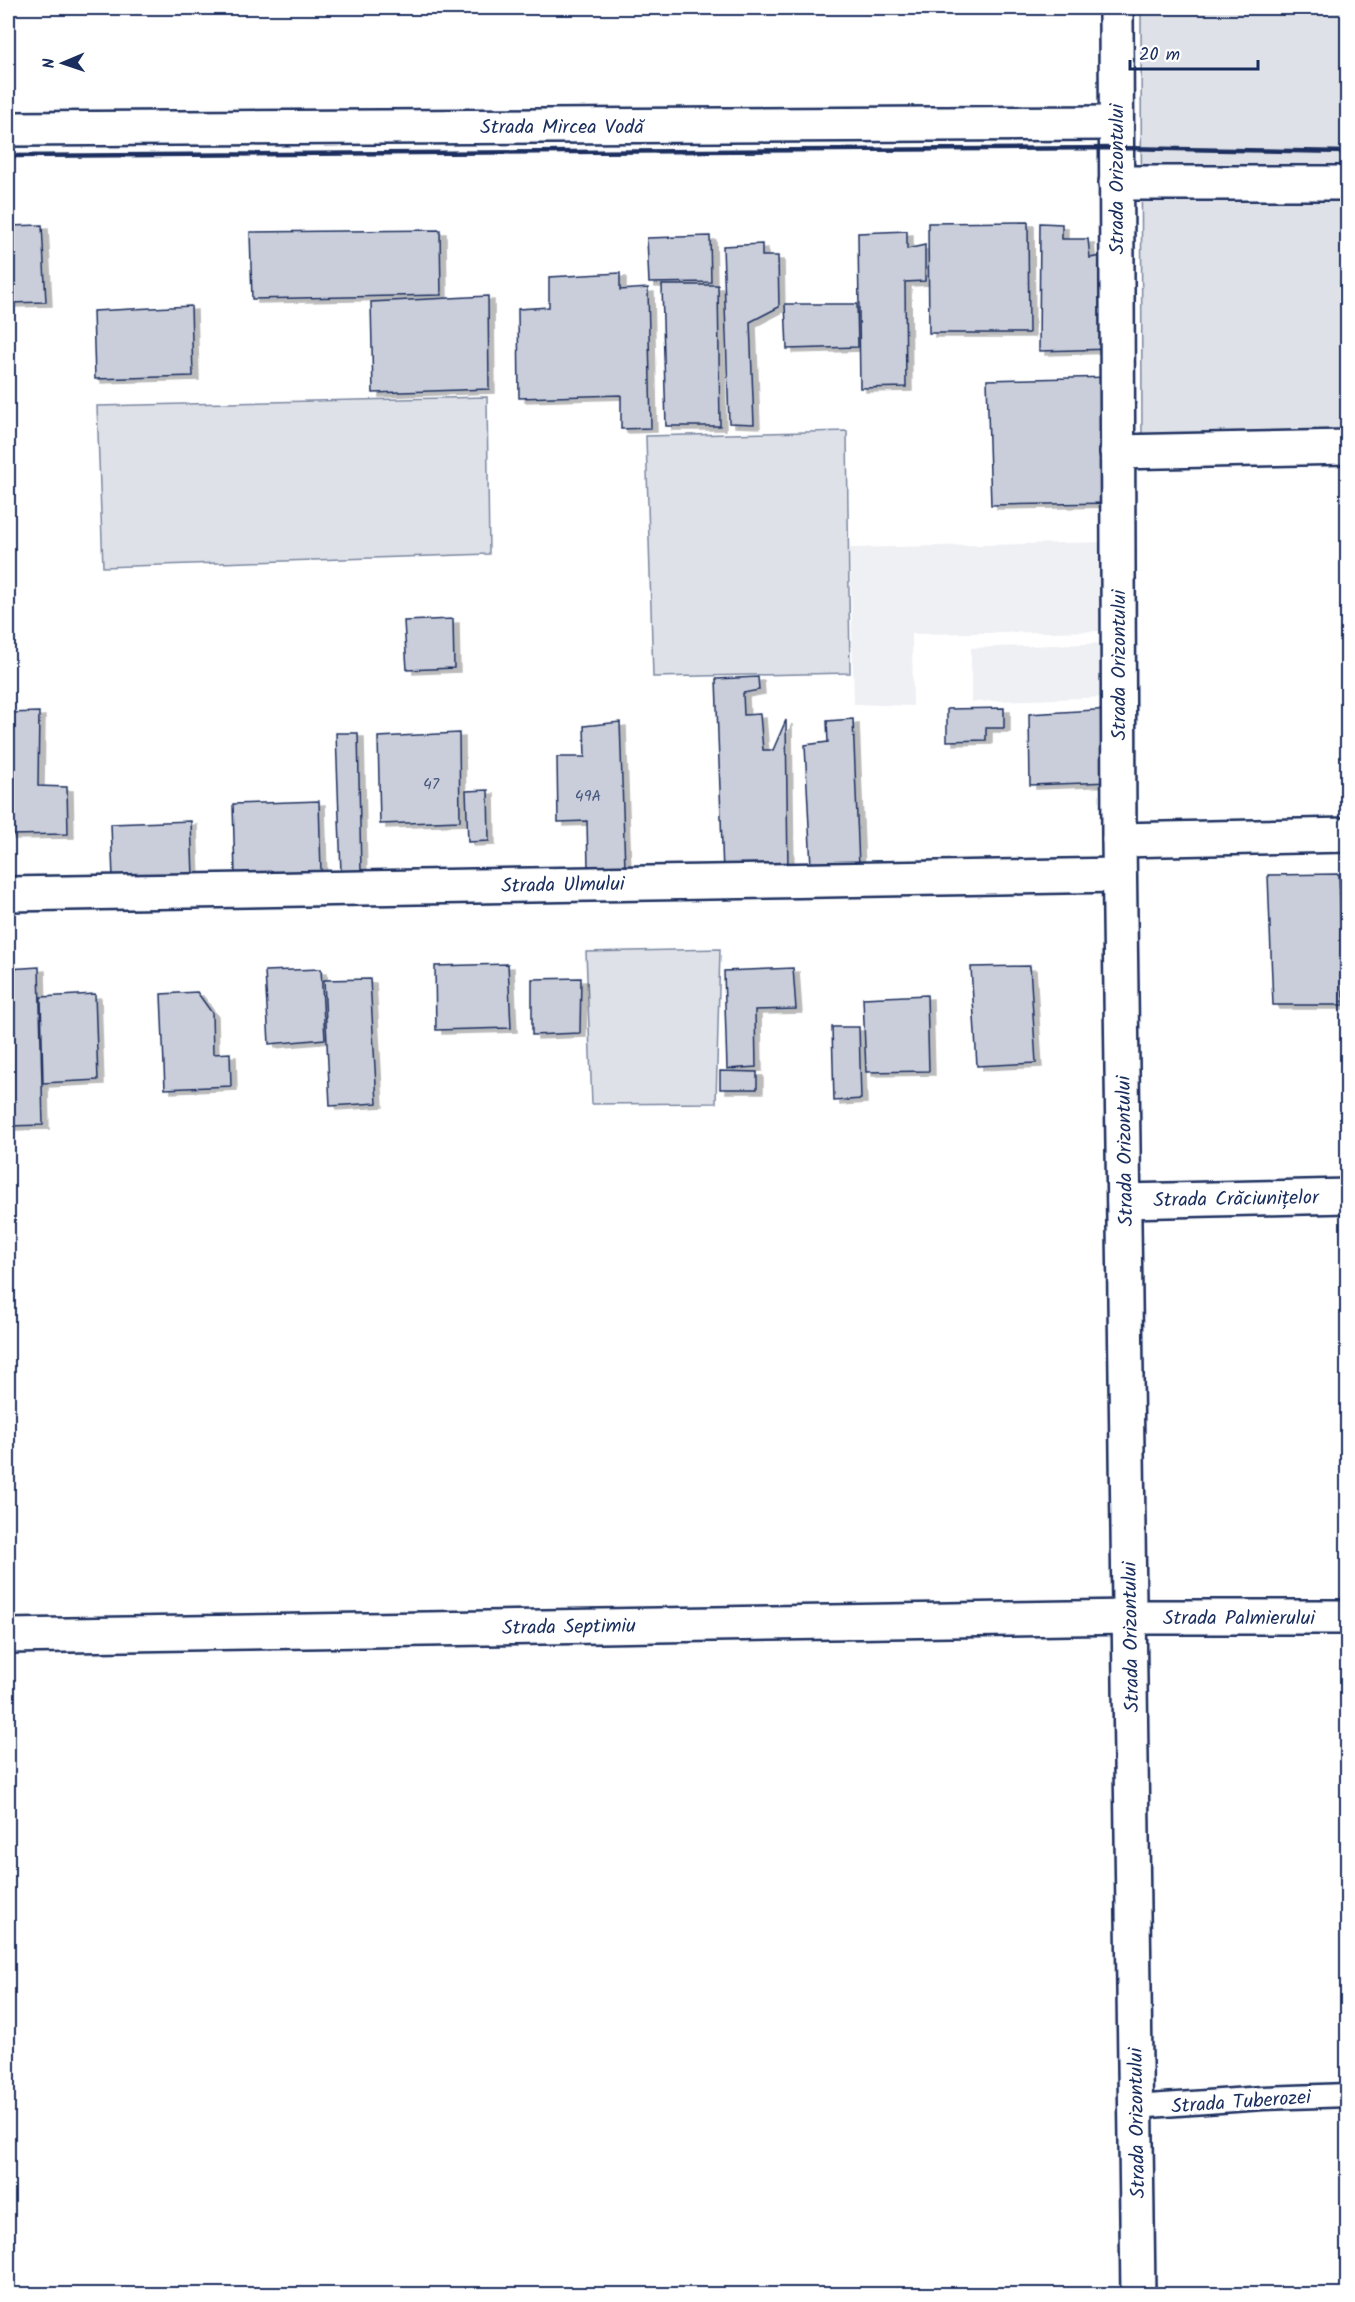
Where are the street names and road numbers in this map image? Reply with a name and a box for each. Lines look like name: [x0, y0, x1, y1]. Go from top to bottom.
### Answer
street label: Strada Orizontului: [1102, 102, 1134, 254]
street label: Strada Mircea Vodă: [480, 112, 645, 144]
street label: Strada Orizontului: [1104, 588, 1136, 740]
street label: Strada Ulmului: [501, 869, 626, 903]
street label: Strada Orizontului: [1109, 1074, 1143, 1227]
street label: Strada Crăciunițelor: [1153, 1183, 1320, 1217]
street label: Strada Orizontului: [1115, 1560, 1149, 1713]
street label: Strada Palmierului: [1163, 1603, 1316, 1635]
street label: Strada Septimiu: [502, 1611, 637, 1645]
street label: Strada Orizontului: [1121, 2046, 1155, 2199]
street label: Strada Tuberozei: [1170, 2082, 1313, 2124]

